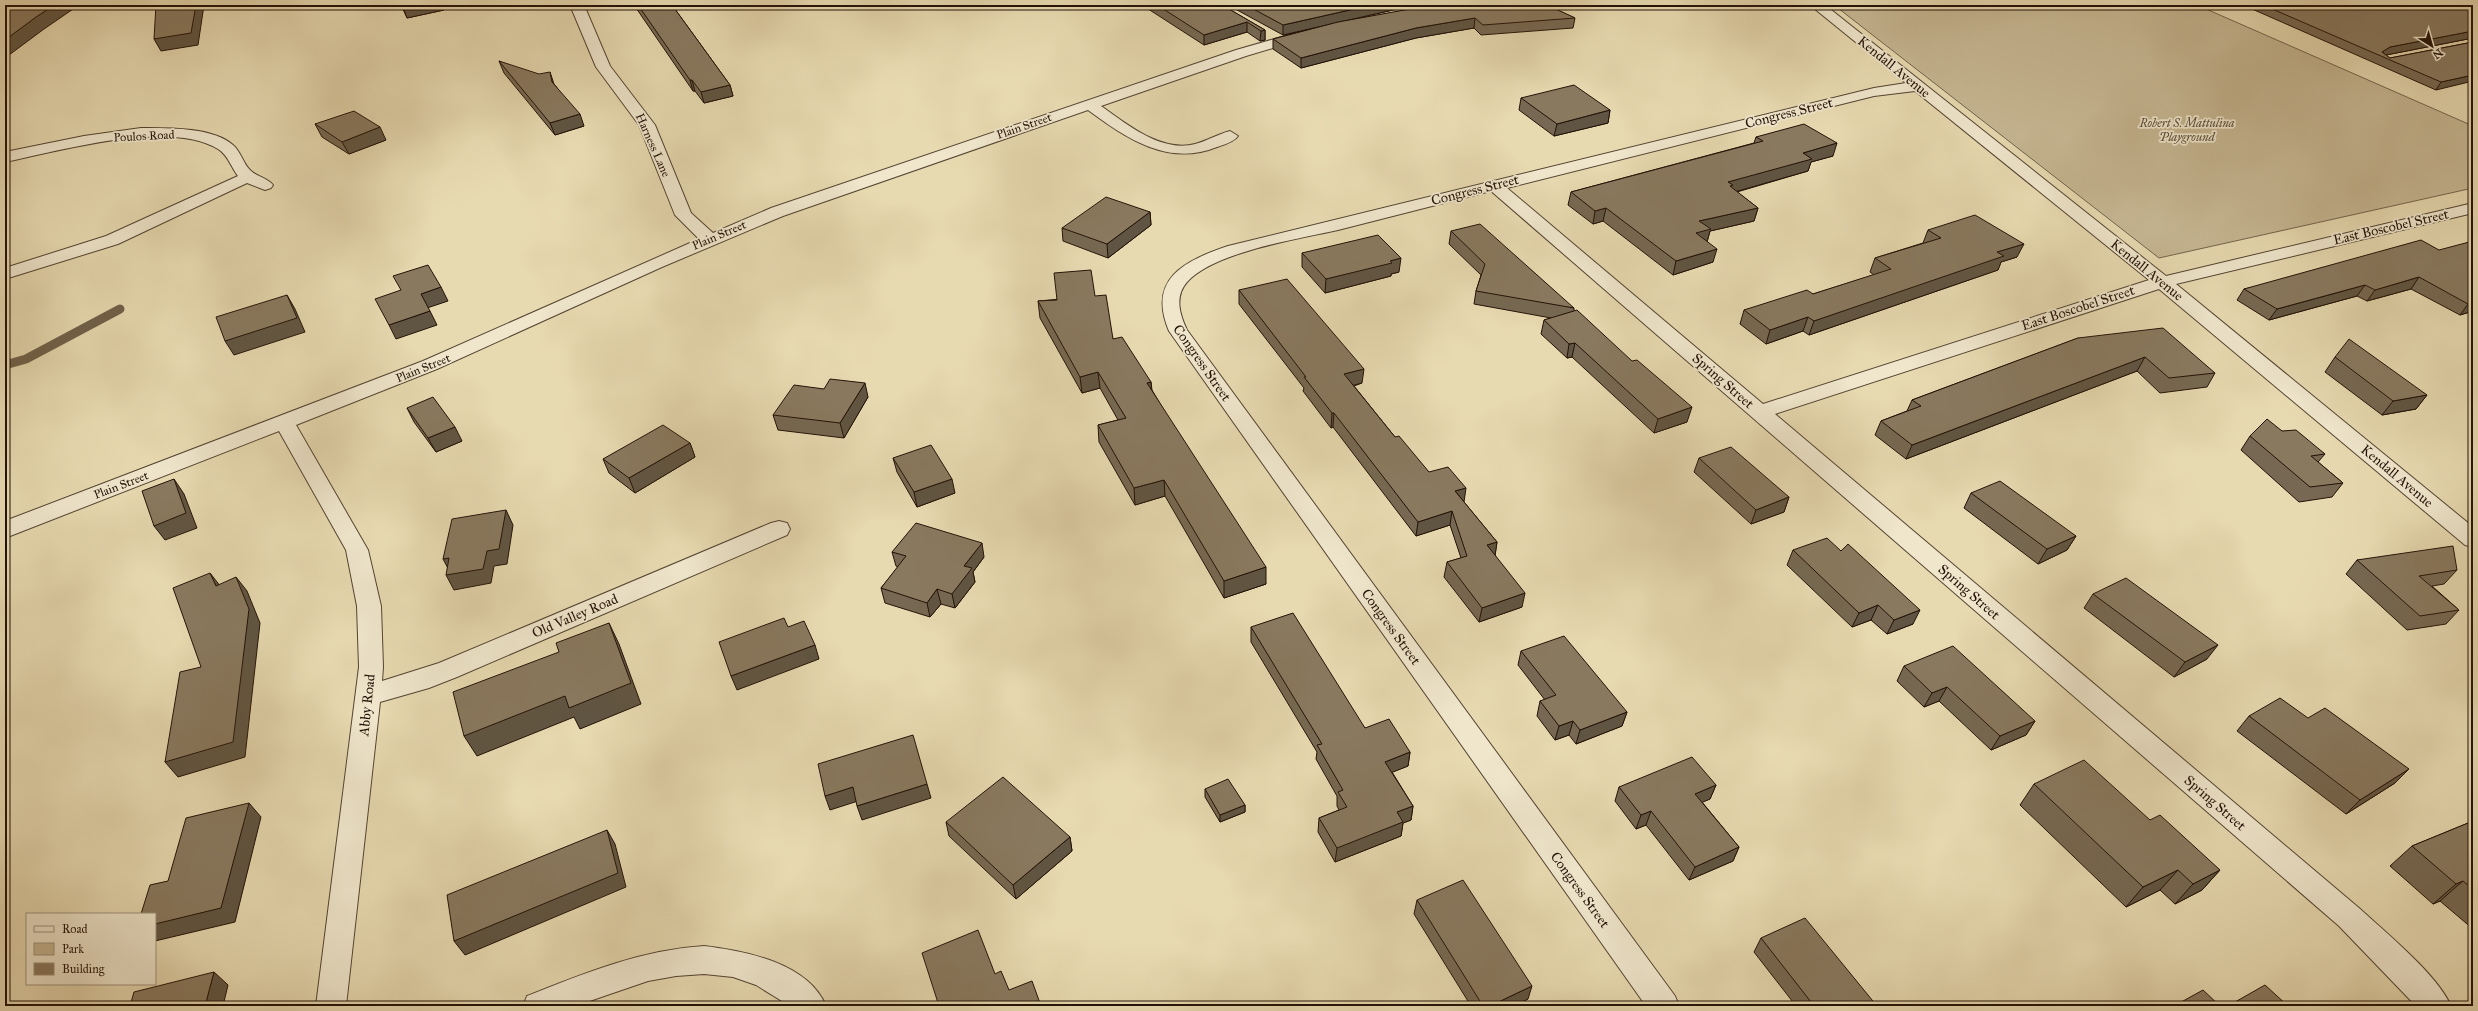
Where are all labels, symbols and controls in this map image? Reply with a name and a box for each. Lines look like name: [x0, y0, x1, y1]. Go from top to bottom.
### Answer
north arrow: [2412, 26, 2452, 66]
street label: Kendall Avenue: [1854, 32, 1934, 102]
text: N: [2430, 46, 2445, 62]
street label: Congress Street: [1743, 94, 1835, 132]
street label: Plain Street: [995, 110, 1054, 142]
street label: Harness Lane: [633, 111, 673, 179]
park label: Robert S. Mattulina Playground: [2138, 116, 2235, 144]
street label: Poulos Road: [113, 127, 175, 145]
street label: Congress Street: [1429, 171, 1521, 209]
street label: East Boscobel Street: [2332, 205, 2450, 249]
street label: Plain Street: [690, 217, 749, 253]
street label: Kendall Avenue: [2107, 235, 2187, 305]
street label: East Boscobel Street: [2019, 282, 2137, 334]
street label: Congress Street: [1169, 321, 1235, 405]
street label: Plain Street: [394, 350, 453, 385]
street label: Spring Street: [1689, 350, 1757, 412]
street label: Kendall Avenue: [2358, 441, 2437, 511]
street label: Plain Street: [92, 468, 151, 502]
street label: Spring Street: [1935, 561, 2003, 623]
street label: Congress Street: [1358, 586, 1424, 668]
street label: Old Valley Road: [529, 590, 621, 642]
street label: Abby Road: [355, 673, 379, 738]
street label: Spring Street: [2181, 772, 2249, 834]
street label: Congress Street: [1547, 849, 1613, 931]
legend: [26, 913, 156, 985]
text: Road: [62, 922, 88, 936]
text: Park: [62, 942, 84, 956]
text: Building: [62, 962, 105, 977]

